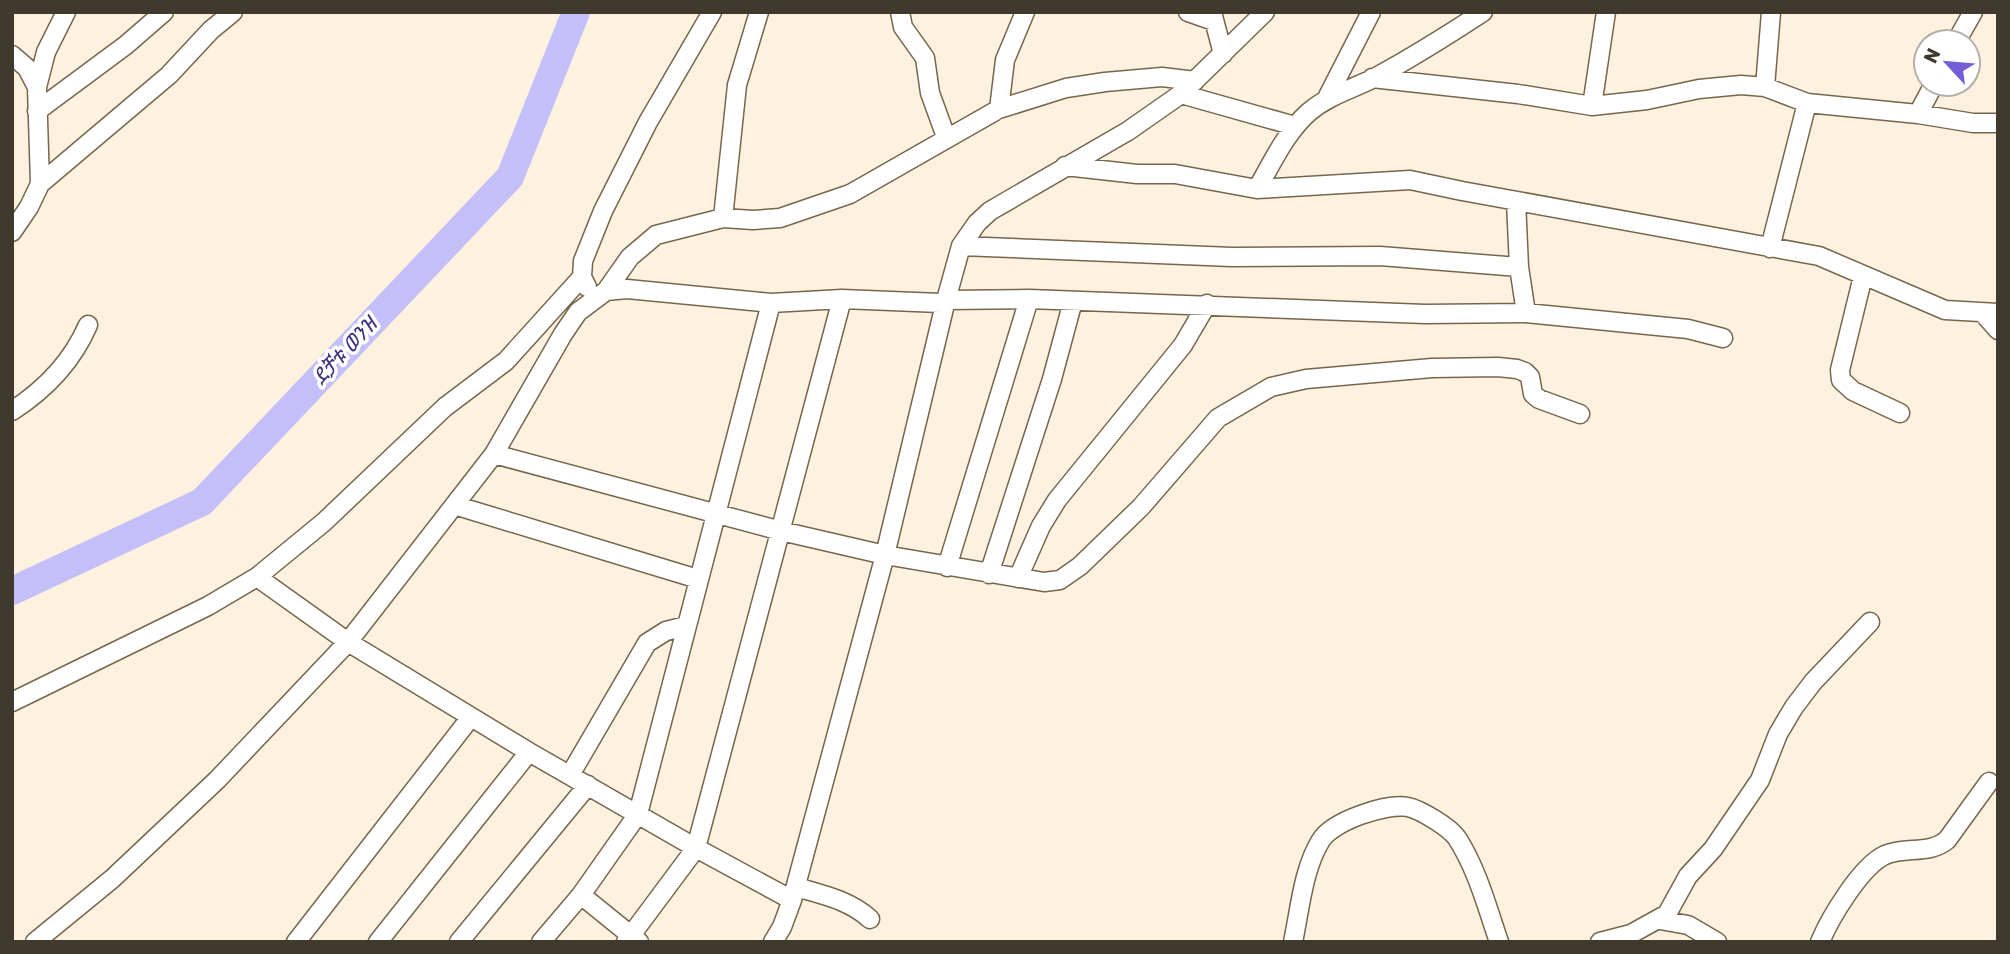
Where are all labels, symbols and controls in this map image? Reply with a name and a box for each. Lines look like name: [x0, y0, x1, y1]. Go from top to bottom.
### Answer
north arrow: [1912, 28, 1982, 98]
text: N: [1919, 45, 1946, 67]
water label: ደቻቱ ወንዝ: [307, 310, 384, 390]

